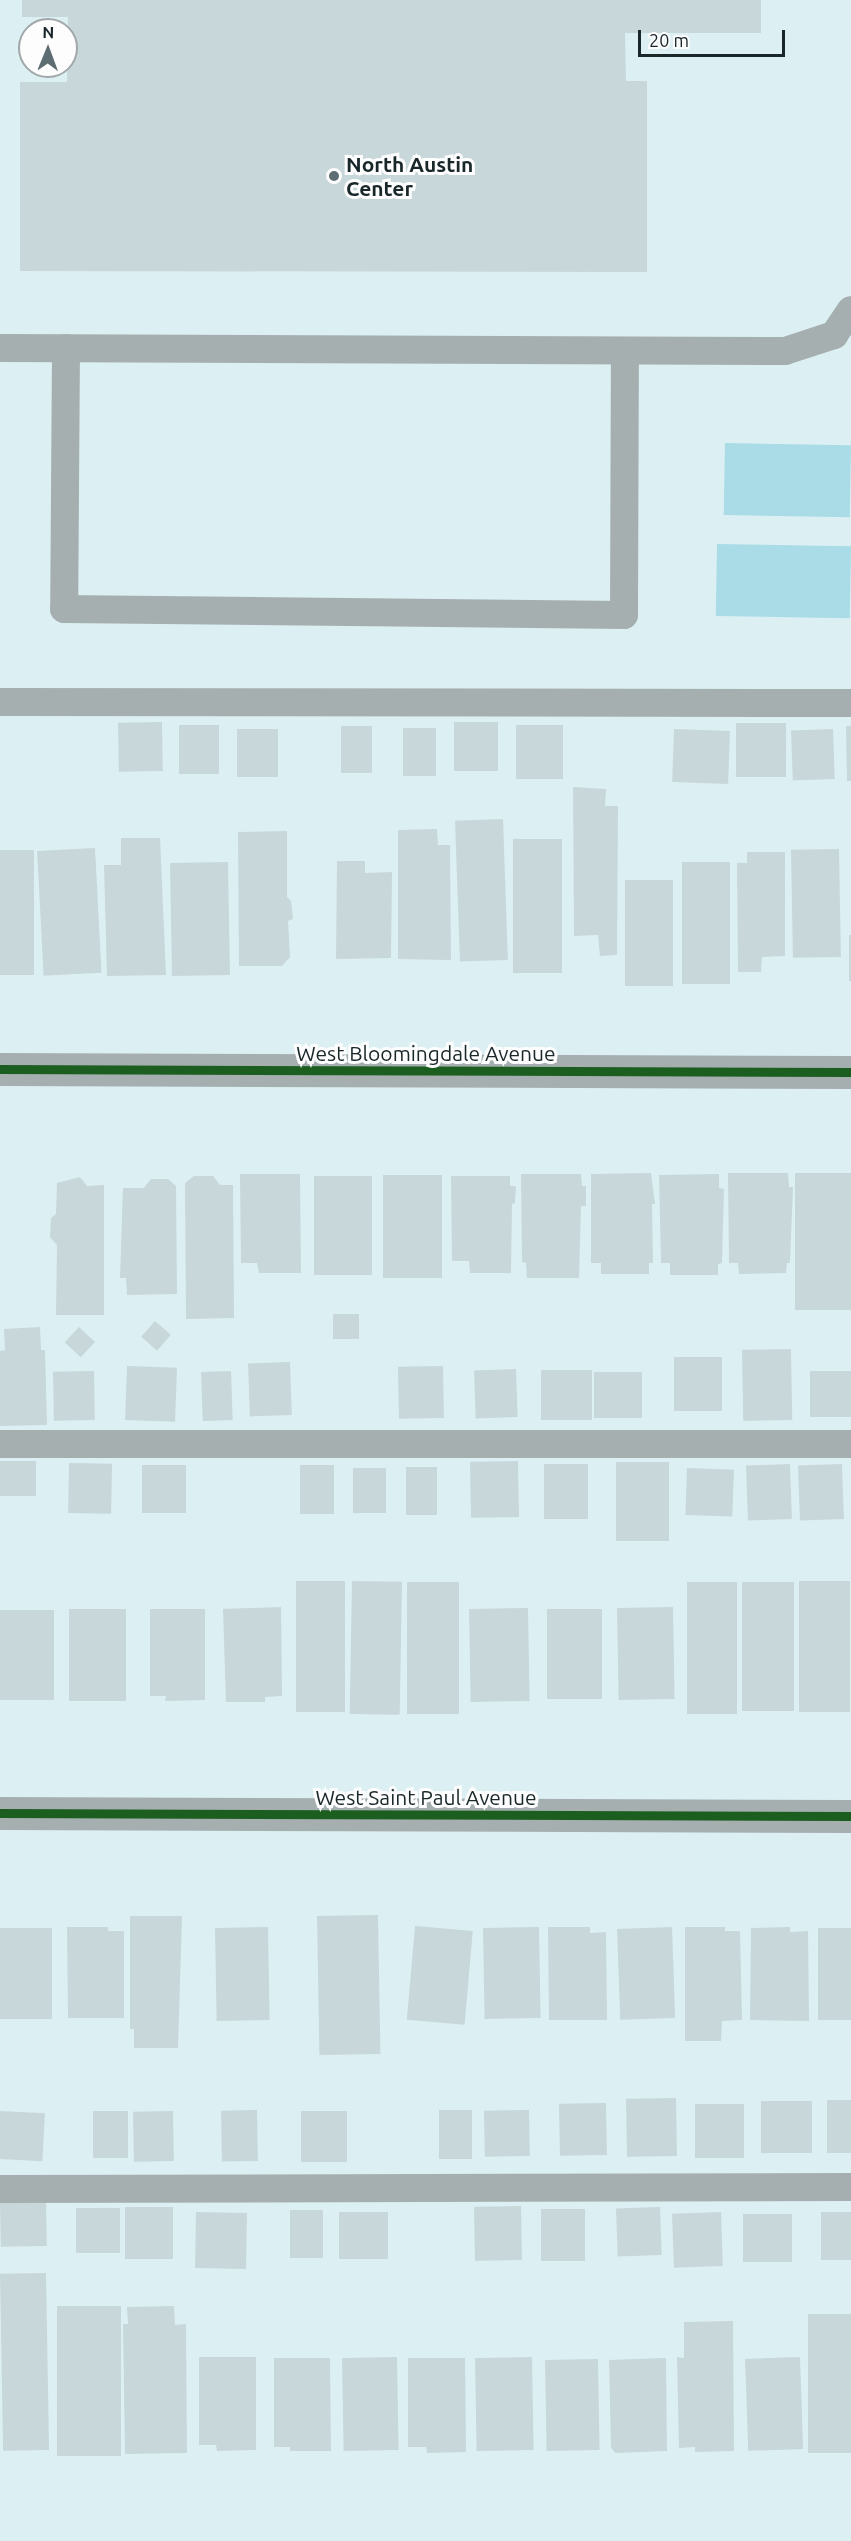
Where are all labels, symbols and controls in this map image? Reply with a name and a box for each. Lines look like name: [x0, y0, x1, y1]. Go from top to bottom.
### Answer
north arrow: [18, 18, 78, 78]
scale bar: [641, 18, 788, 56]
text: N: [42, 23, 54, 41]
text: 20 m: [649, 30, 689, 50]
place label: North Austin Center: [346, 151, 473, 201]
marker: North Austin Center: [327, 169, 341, 183]
street label: West Bloomingdale Avenue: [296, 1040, 556, 1066]
street label: West Saint Paul Avenue: [315, 1784, 537, 1810]

